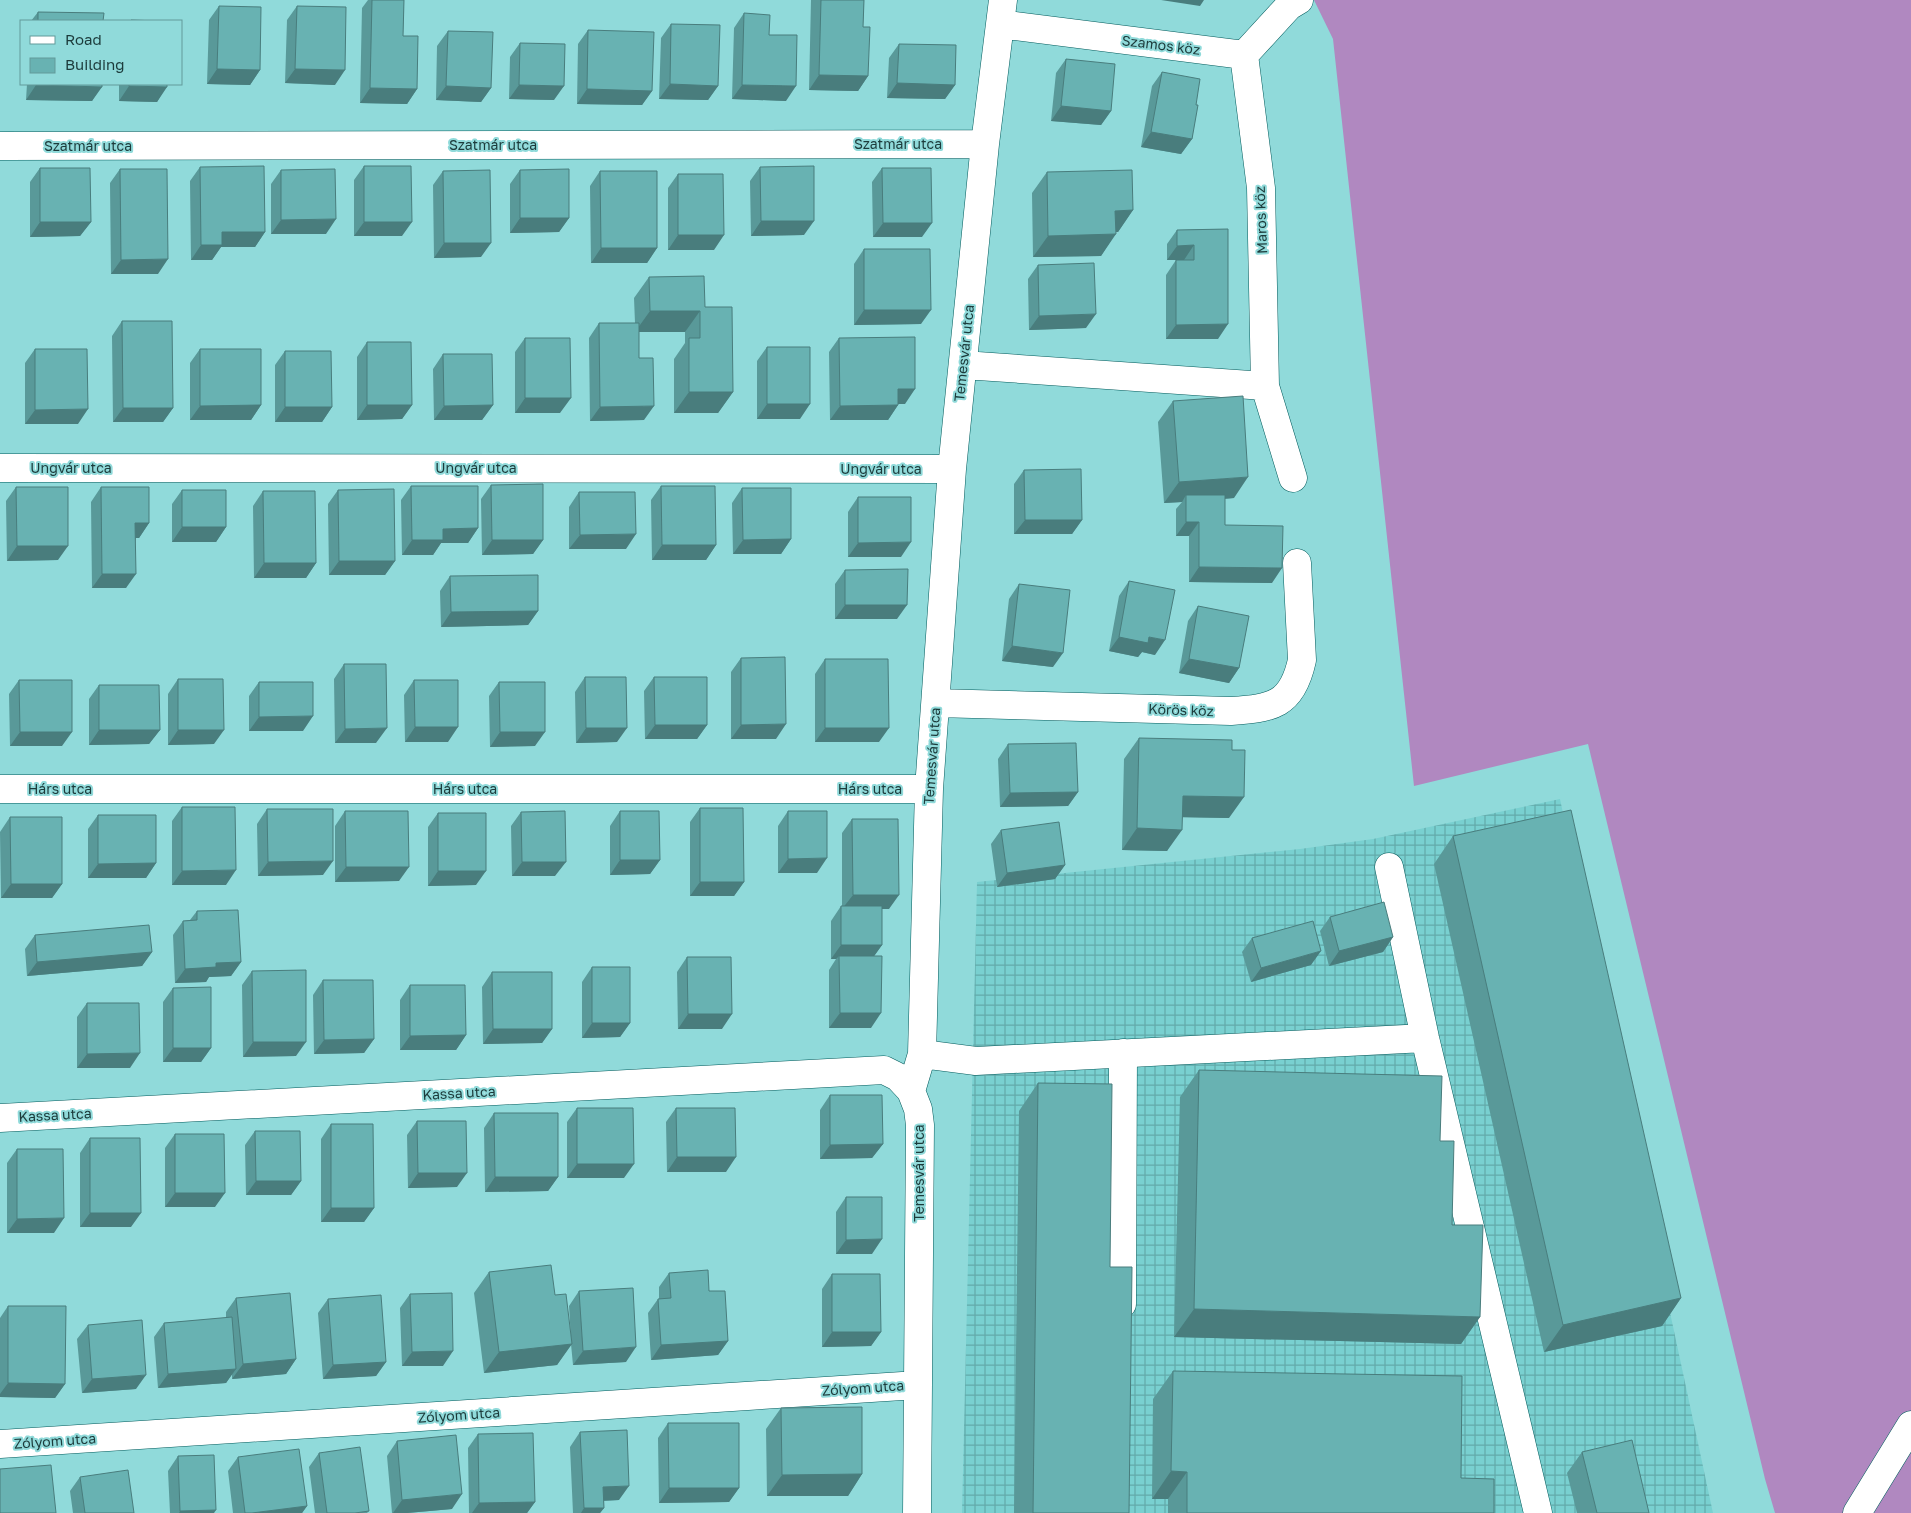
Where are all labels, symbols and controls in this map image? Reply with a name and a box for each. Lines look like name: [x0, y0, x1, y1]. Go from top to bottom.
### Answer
legend: [20, 20, 182, 85]
text: Road: [65, 30, 102, 48]
street label: Szamos köz: [1121, 31, 1201, 58]
text: Building: [65, 55, 125, 73]
street label: Szatmár utca: [854, 135, 942, 152]
street label: Szatmár utca: [449, 136, 537, 153]
street label: Szatmár utca: [44, 137, 132, 154]
street label: Maros köz: [1251, 186, 1270, 254]
street label: Temesvár utca: [950, 304, 977, 402]
street label: Ungvár utca: [30, 459, 112, 476]
street label: Ungvár utca: [435, 459, 517, 476]
street label: Ungvár utca: [840, 460, 922, 477]
street label: Körös köz: [1148, 700, 1214, 719]
street label: Temesvár utca: [920, 707, 943, 805]
street label: Hárs utca: [28, 780, 92, 797]
street label: Hárs utca: [433, 780, 497, 797]
street label: Hárs utca: [838, 780, 902, 797]
street label: Kassa utca: [422, 1082, 496, 1103]
street label: Kassa utca: [18, 1104, 92, 1125]
street label: Temesvár utca: [910, 1124, 927, 1222]
street label: Zólyom utca: [821, 1376, 905, 1399]
street label: Zólyom utca: [417, 1403, 501, 1426]
street label: Zólyom utca: [13, 1429, 97, 1452]

